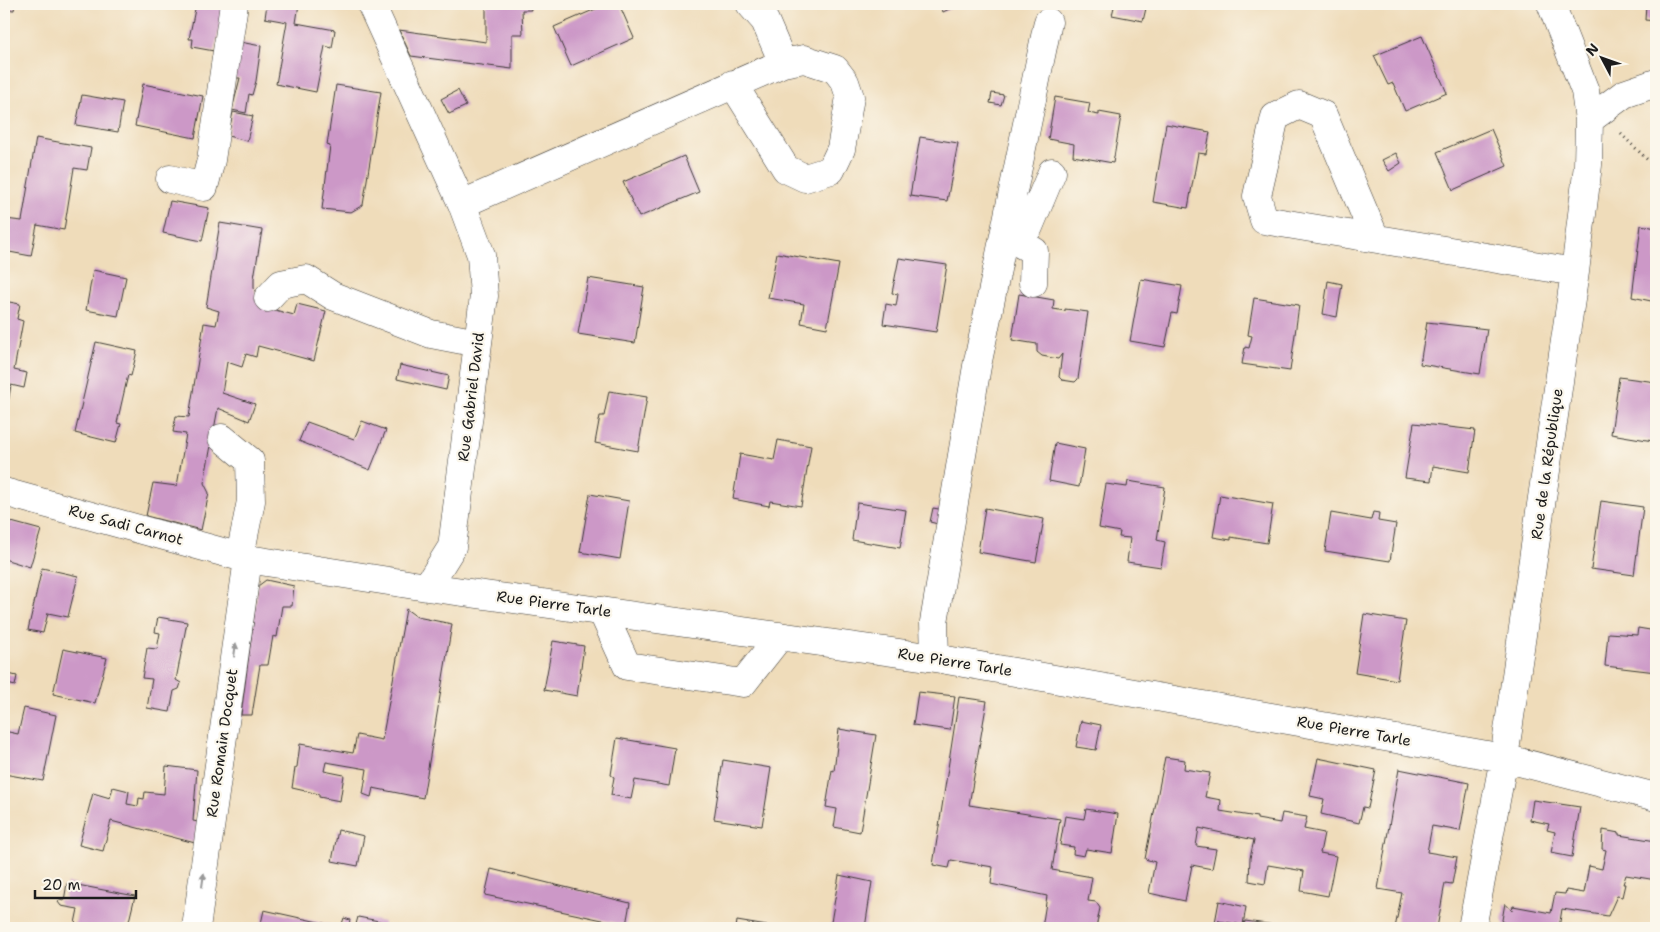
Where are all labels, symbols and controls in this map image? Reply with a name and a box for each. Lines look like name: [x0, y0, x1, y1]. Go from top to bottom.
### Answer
north arrow: [1578, 32, 1628, 82]
text: N: [1582, 39, 1603, 60]
street label: Rue Gabriel David: [453, 331, 489, 463]
street label: Rue de la République: [1526, 387, 1568, 541]
street label: Rue Sadi Carnot: [67, 500, 185, 550]
street label: Rue Pierre Tarle: [495, 586, 613, 622]
one-way arrow: [231, 641, 239, 657]
street label: Rue Pierre Tarle: [896, 643, 1014, 681]
street label: Rue Romain Docquet: [202, 667, 242, 819]
street label: Rue Pierre Tarle: [1295, 711, 1413, 751]
scale bar: [35, 867, 136, 899]
one-way arrow: [199, 872, 207, 888]
text: 20 m: [42, 875, 81, 895]

